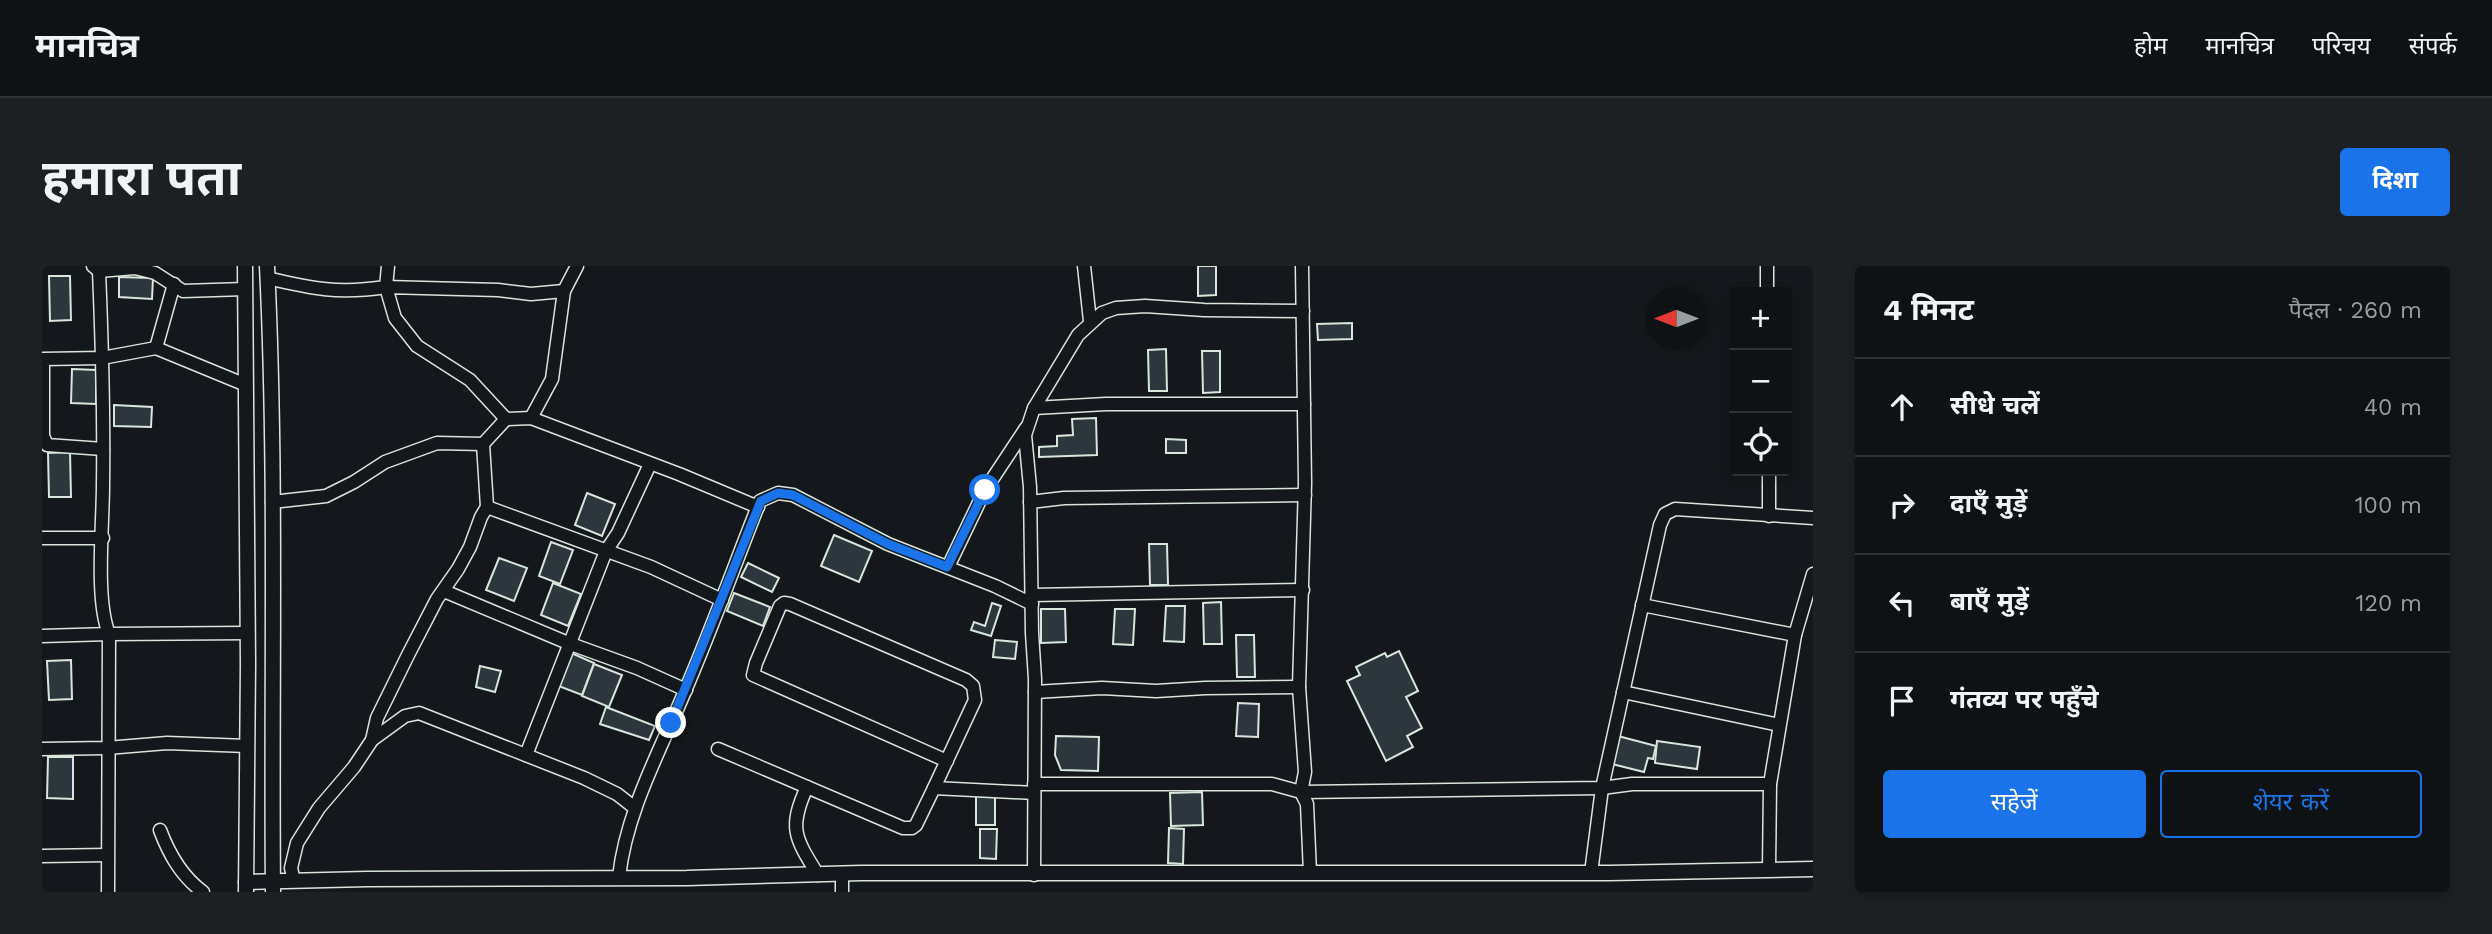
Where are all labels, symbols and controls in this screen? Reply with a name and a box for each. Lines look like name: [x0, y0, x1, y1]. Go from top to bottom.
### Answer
text: मानचित्र: [35, 26, 139, 65]
text: होम: [2134, 32, 2167, 60]
text: मानचित्र: [2205, 32, 2274, 60]
text: परिचय: [2312, 32, 2371, 60]
text: संपर्क: [2409, 32, 2457, 60]
button: दिशा: [2340, 148, 2450, 216]
text: हमारा पता: [42, 149, 241, 207]
north arrow: [1645, 287, 1708, 350]
map controls: [1729, 287, 1792, 476]
button: +: [1729, 287, 1792, 350]
text: 4 मिनट: [1883, 292, 1974, 327]
text: पैदल · 260 m: [2289, 297, 2422, 324]
button: −: [1729, 350, 1792, 413]
icon: ahead: [1883, 388, 1921, 426]
text: सीधे चलें: [1950, 390, 2039, 420]
text: 40 m: [2364, 394, 2422, 421]
button: locate: [1729, 413, 1792, 476]
route start: [969, 474, 1000, 505]
icon: right: [1883, 486, 1921, 524]
text: दाएँ मुड़ें: [1950, 488, 2027, 518]
text: 100 m: [2355, 492, 2422, 519]
icon: left: [1883, 584, 1921, 622]
text: बाएँ मुड़ें: [1950, 586, 2029, 616]
text: 120 m: [2356, 590, 2422, 617]
icon: arrive: [1883, 682, 1921, 720]
text: गंतव्य पर पहुँचे: [1950, 684, 2099, 714]
route end: [655, 707, 686, 738]
button: सहेजें: [1883, 770, 2146, 838]
button: शेयर करें: [2160, 770, 2422, 838]

